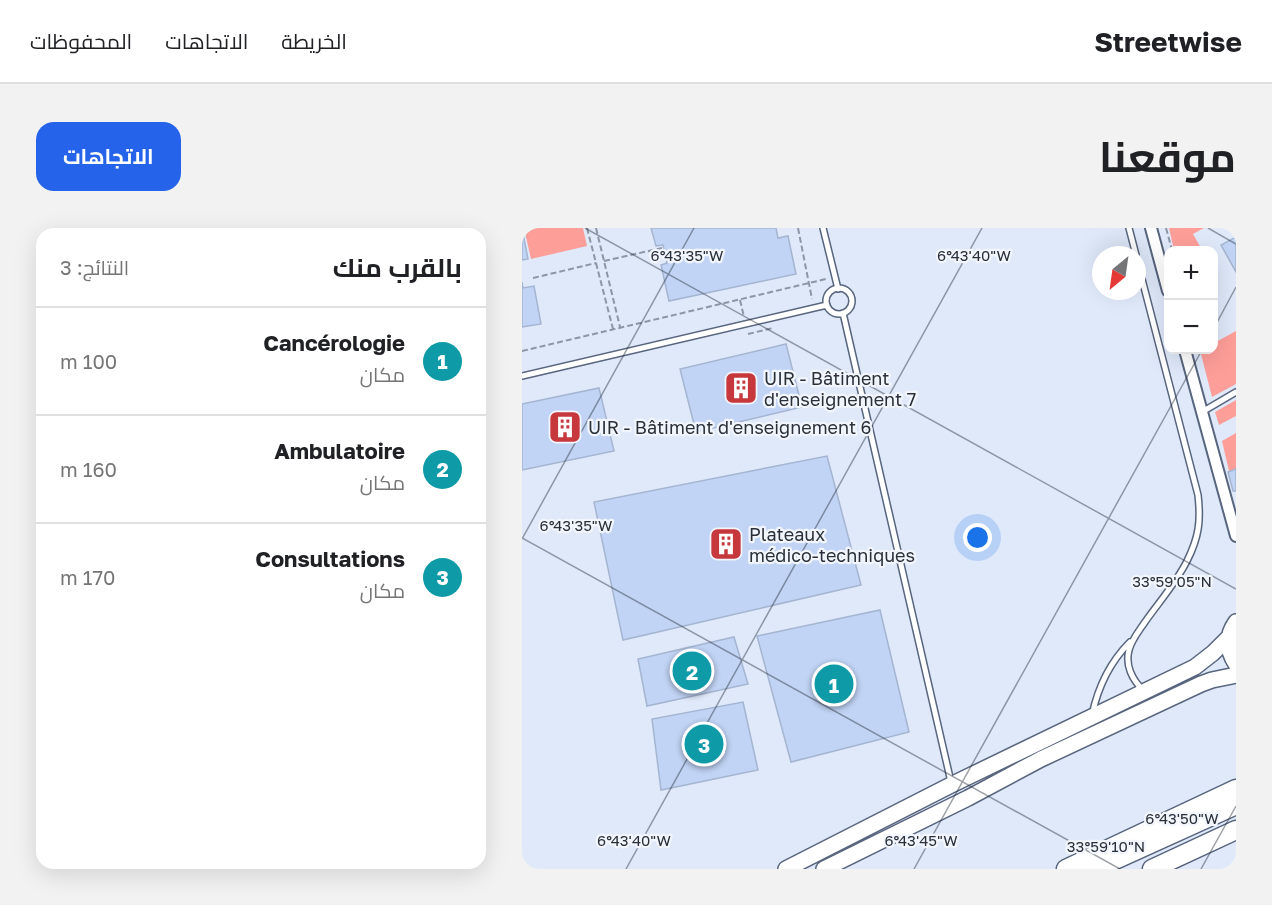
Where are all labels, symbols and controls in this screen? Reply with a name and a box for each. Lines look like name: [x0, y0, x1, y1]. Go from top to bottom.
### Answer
text: Streetwise: [1094, 25, 1242, 58]
text: المحفوظات: [30, 28, 132, 54]
text: الاتجاهات: [165, 28, 248, 54]
text: الخريطة: [281, 28, 347, 54]
button: الاتجاهات: [36, 122, 181, 191]
text: موقعنا: [1099, 131, 1236, 181]
text: 6°43'35"W: [651, 246, 723, 264]
text: 6°43'40"W: [937, 246, 1011, 264]
north arrow: [1092, 246, 1146, 300]
map controls: [1164, 246, 1218, 354]
button: +: [1164, 246, 1218, 300]
text: بالقرب منك: [333, 252, 462, 283]
text: النتائج: 3: [60, 255, 129, 279]
button: −: [1164, 300, 1218, 354]
text: Cancérologie: [263, 329, 405, 356]
text: 100 m: [60, 349, 117, 373]
text: 1: [437, 349, 448, 373]
text: مكان: [360, 362, 405, 386]
place label: UIR - Bâtiment d'enseignement 7: [764, 367, 916, 410]
building icon: UIR - Bâtiment d'enseignement 7: [723, 370, 759, 406]
building icon: UIR - Bâtiment d'enseignement 6: [547, 409, 583, 445]
place label: UIR - Bâtiment d'enseignement 6: [588, 416, 872, 438]
text: Ambulatoire: [274, 437, 405, 464]
text: 160 m: [60, 457, 117, 481]
text: 2: [436, 457, 449, 481]
text: مكان: [360, 470, 405, 494]
text: 6°43'35"W: [540, 516, 612, 534]
place label: Plateaux médico-techniques: [749, 523, 915, 566]
your location: [963, 523, 992, 552]
building icon: Plateaux médico-techniques: [708, 526, 744, 562]
text: Consultations: [255, 545, 405, 572]
text: 170 m: [60, 565, 115, 589]
text: 3: [436, 565, 449, 589]
text: 33°59'05"N: [1132, 572, 1212, 590]
text: مكان: [360, 578, 405, 602]
pin: 2: [672, 648, 712, 694]
pin: 1: [814, 662, 854, 706]
pin: 3: [684, 722, 723, 766]
text: 6°43'50"W: [1145, 809, 1219, 827]
text: 6°43'40"W: [597, 831, 671, 849]
text: 6°43'45"W: [884, 831, 958, 849]
text: 33°59'10"N: [1067, 837, 1145, 855]

